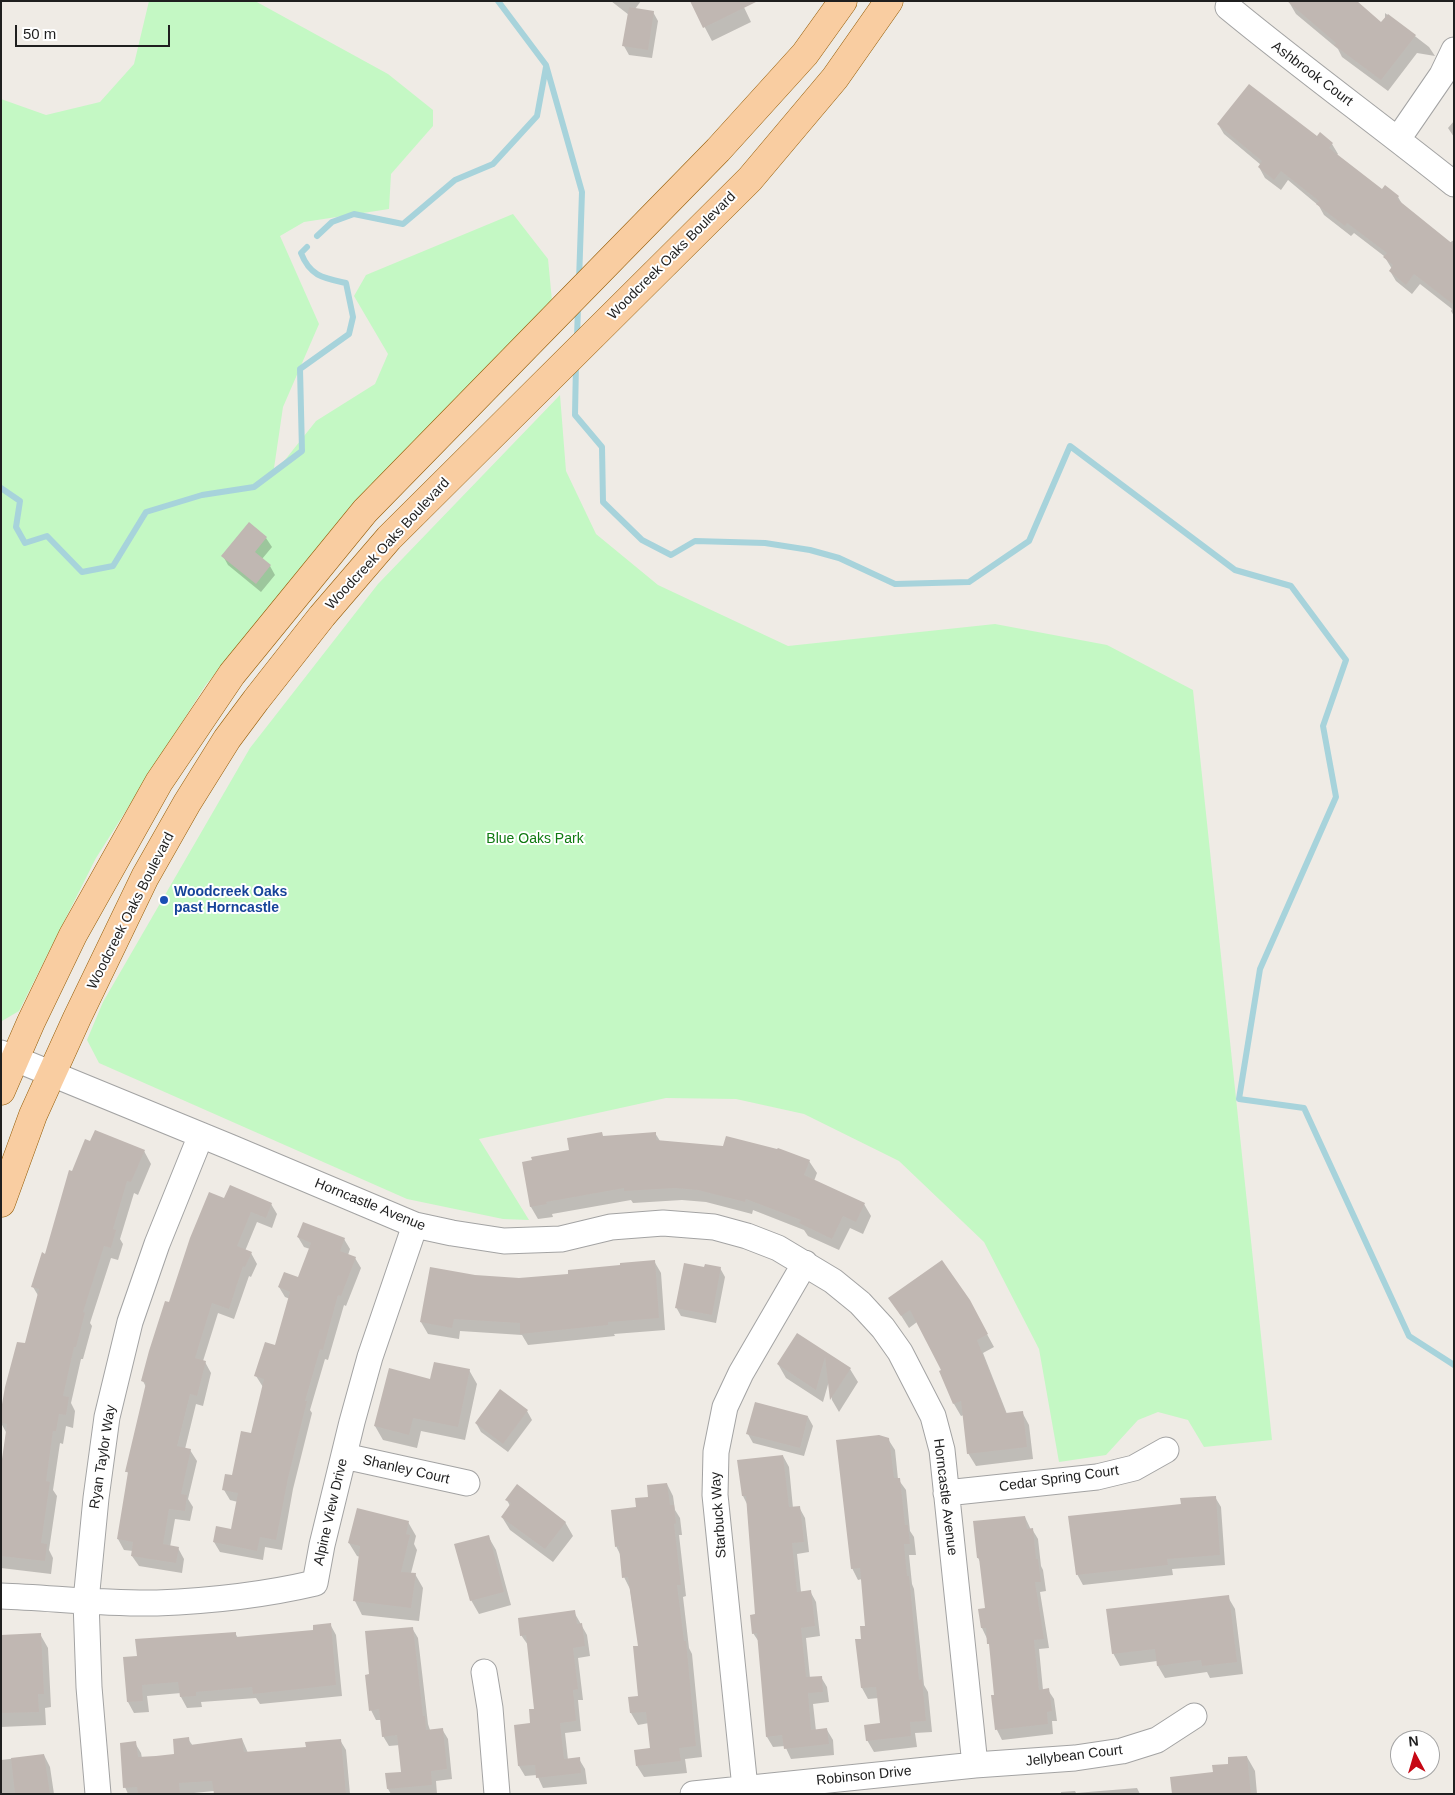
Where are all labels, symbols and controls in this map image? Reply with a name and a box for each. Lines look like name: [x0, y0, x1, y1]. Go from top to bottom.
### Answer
scale bar: [18, 15, 172, 47]
text: 50 m: [23, 25, 56, 42]
street label: Ashbrook Court: [1268, 38, 1356, 110]
street label: Woodcreek Oaks Boulevard: [605, 189, 739, 323]
street label: Woodcreek Oaks Boulevard: [323, 475, 453, 613]
street label: Woodcreek Oaks Boulevard: [84, 830, 178, 992]
park label: Blue Oaks Park: [486, 831, 584, 847]
place label: Woodcreek Oaks past Horncastle: [174, 884, 287, 916]
marker: Woodcreek Oaks past Horncastle: [158, 894, 170, 906]
street label: Horncastle Avenue: [312, 1175, 428, 1235]
street label: Ryan Taylor Way: [86, 1404, 120, 1510]
street label: Horncastle Avenue: [929, 1437, 961, 1557]
street label: Shanley Court: [361, 1452, 451, 1488]
street label: Alpine View Drive: [311, 1457, 351, 1567]
street label: Cedar Spring Court: [998, 1462, 1120, 1496]
street label: Starbuck Way: [708, 1471, 730, 1559]
north arrow: [1390, 1730, 1440, 1780]
text: N: [1408, 1733, 1419, 1750]
street label: Jellybean Court: [1025, 1742, 1123, 1770]
street label: Robinson Drive: [816, 1763, 912, 1789]

